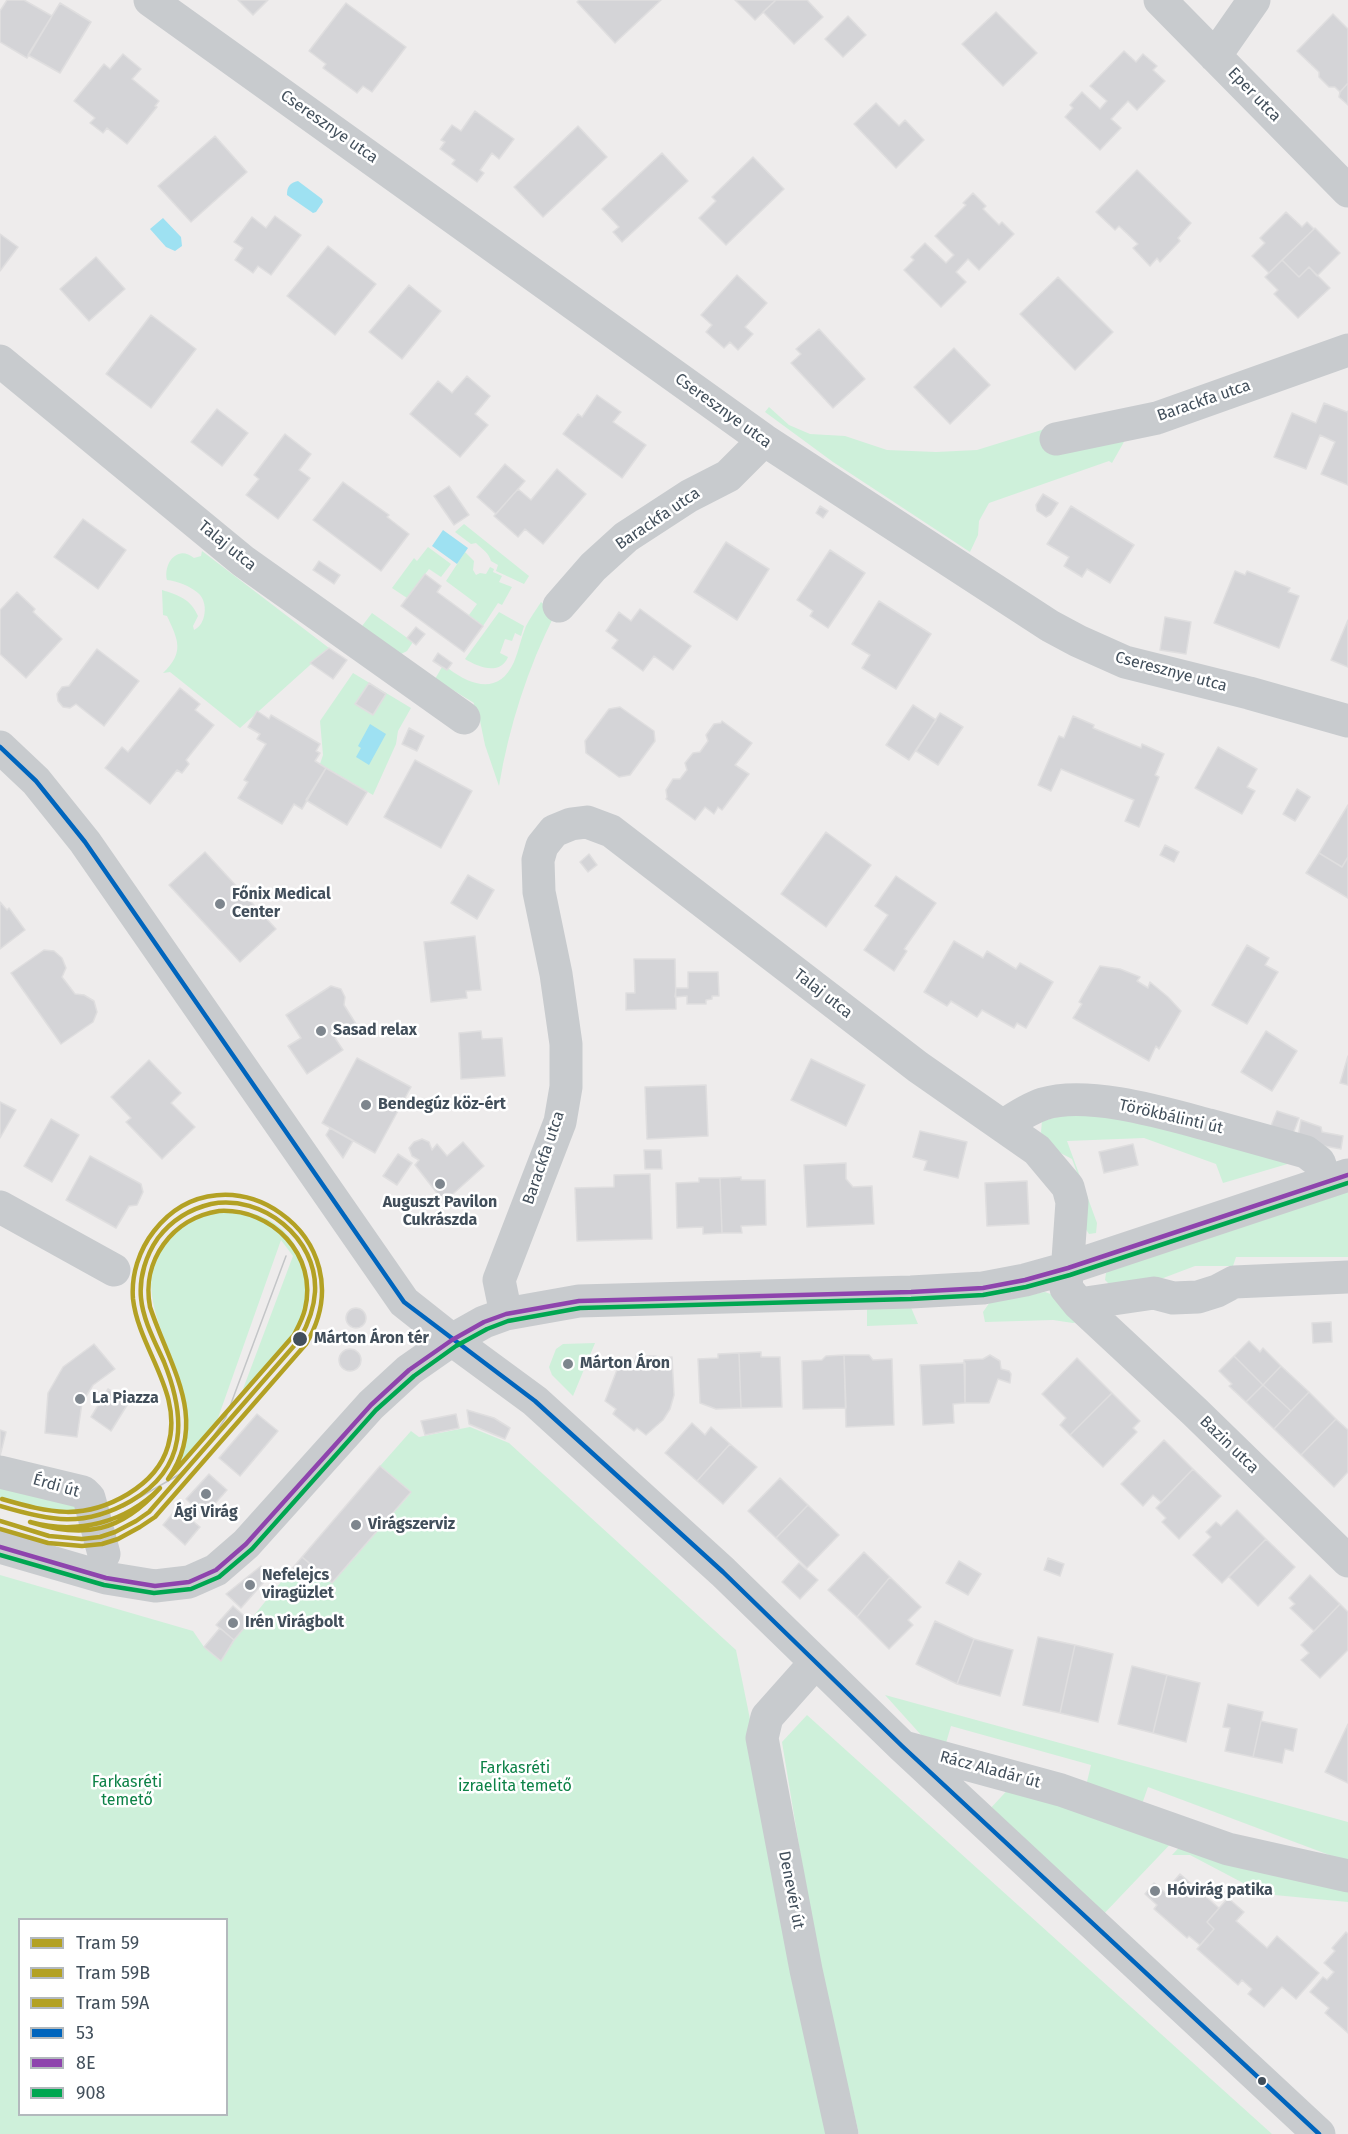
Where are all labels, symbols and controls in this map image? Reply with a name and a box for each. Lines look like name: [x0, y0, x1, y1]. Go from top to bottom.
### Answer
street label: Eper utca: [1223, 64, 1285, 126]
street label: Cseresznye utca: [276, 86, 382, 168]
street label: Cseresznye utca: [671, 369, 775, 453]
street label: Barackfa utca: [1155, 376, 1253, 426]
street label: Barackfa utca: [612, 484, 704, 554]
street label: Talaj utca: [194, 517, 260, 575]
street label: Cseresznye utca: [1113, 648, 1229, 696]
place label: Főnix Medical Center: [232, 885, 331, 923]
marker: Főnix Medical Center: [213, 897, 227, 911]
street label: Talaj utca: [790, 965, 856, 1023]
place label: Sasad relax: [333, 1021, 417, 1041]
marker: Sasad relax: [314, 1024, 328, 1038]
place label: Bendegúz köz-ért: [378, 1095, 506, 1115]
street label: Törökbálinti út: [1117, 1096, 1225, 1138]
marker: Bendegúz köz-ért: [359, 1098, 373, 1112]
street label: Barackfa utca: [519, 1109, 569, 1207]
marker: Auguszt Pavilon Cukrászda: [433, 1177, 447, 1191]
place label: Auguszt Pavilon Cukrászda: [383, 1193, 497, 1231]
place label: Márton Áron tér: [314, 1329, 429, 1349]
marker: Márton Áron tér: [291, 1330, 309, 1348]
place label: Márton Áron: [580, 1354, 670, 1374]
marker: Márton Áron: [561, 1357, 575, 1371]
place label: La Piazza: [92, 1389, 159, 1409]
marker: La Piazza: [73, 1392, 87, 1406]
street label: Bazin utca: [1196, 1412, 1262, 1478]
street label: Érdi út: [31, 1470, 81, 1502]
marker: Ági Virág: [199, 1487, 213, 1501]
place label: Ági Virág: [174, 1503, 238, 1523]
place label: Virágszerviz: [368, 1515, 455, 1535]
marker: Virágszerviz: [349, 1518, 363, 1532]
place label: Nefelejcs viragüzlet: [262, 1566, 334, 1604]
marker: Nefelejcs viragüzlet: [243, 1578, 257, 1592]
place label: Irén Virágbolt: [245, 1613, 344, 1633]
marker: Irén Virágbolt: [226, 1616, 240, 1630]
street label: Rácz Aladár út: [938, 1747, 1042, 1793]
park label: Farkasréti izraelita temető: [458, 1759, 572, 1797]
park label: Farkasréti temető: [92, 1773, 162, 1811]
street label: Denevér út: [774, 1849, 808, 1931]
place label: Hóvirág patika: [1167, 1881, 1273, 1901]
marker: Hóvirág patika: [1148, 1884, 1162, 1898]
legend: [18, 1918, 228, 2116]
text: Tram 59: [76, 1932, 139, 1954]
text: Tram 59B: [76, 1962, 150, 1984]
text: Tram 59A: [76, 1992, 149, 2014]
text: 53: [76, 2022, 94, 2044]
text: 8E: [76, 2052, 96, 2074]
unlabelled marker: [1256, 2075, 1268, 2087]
text: 908: [76, 2082, 105, 2104]

